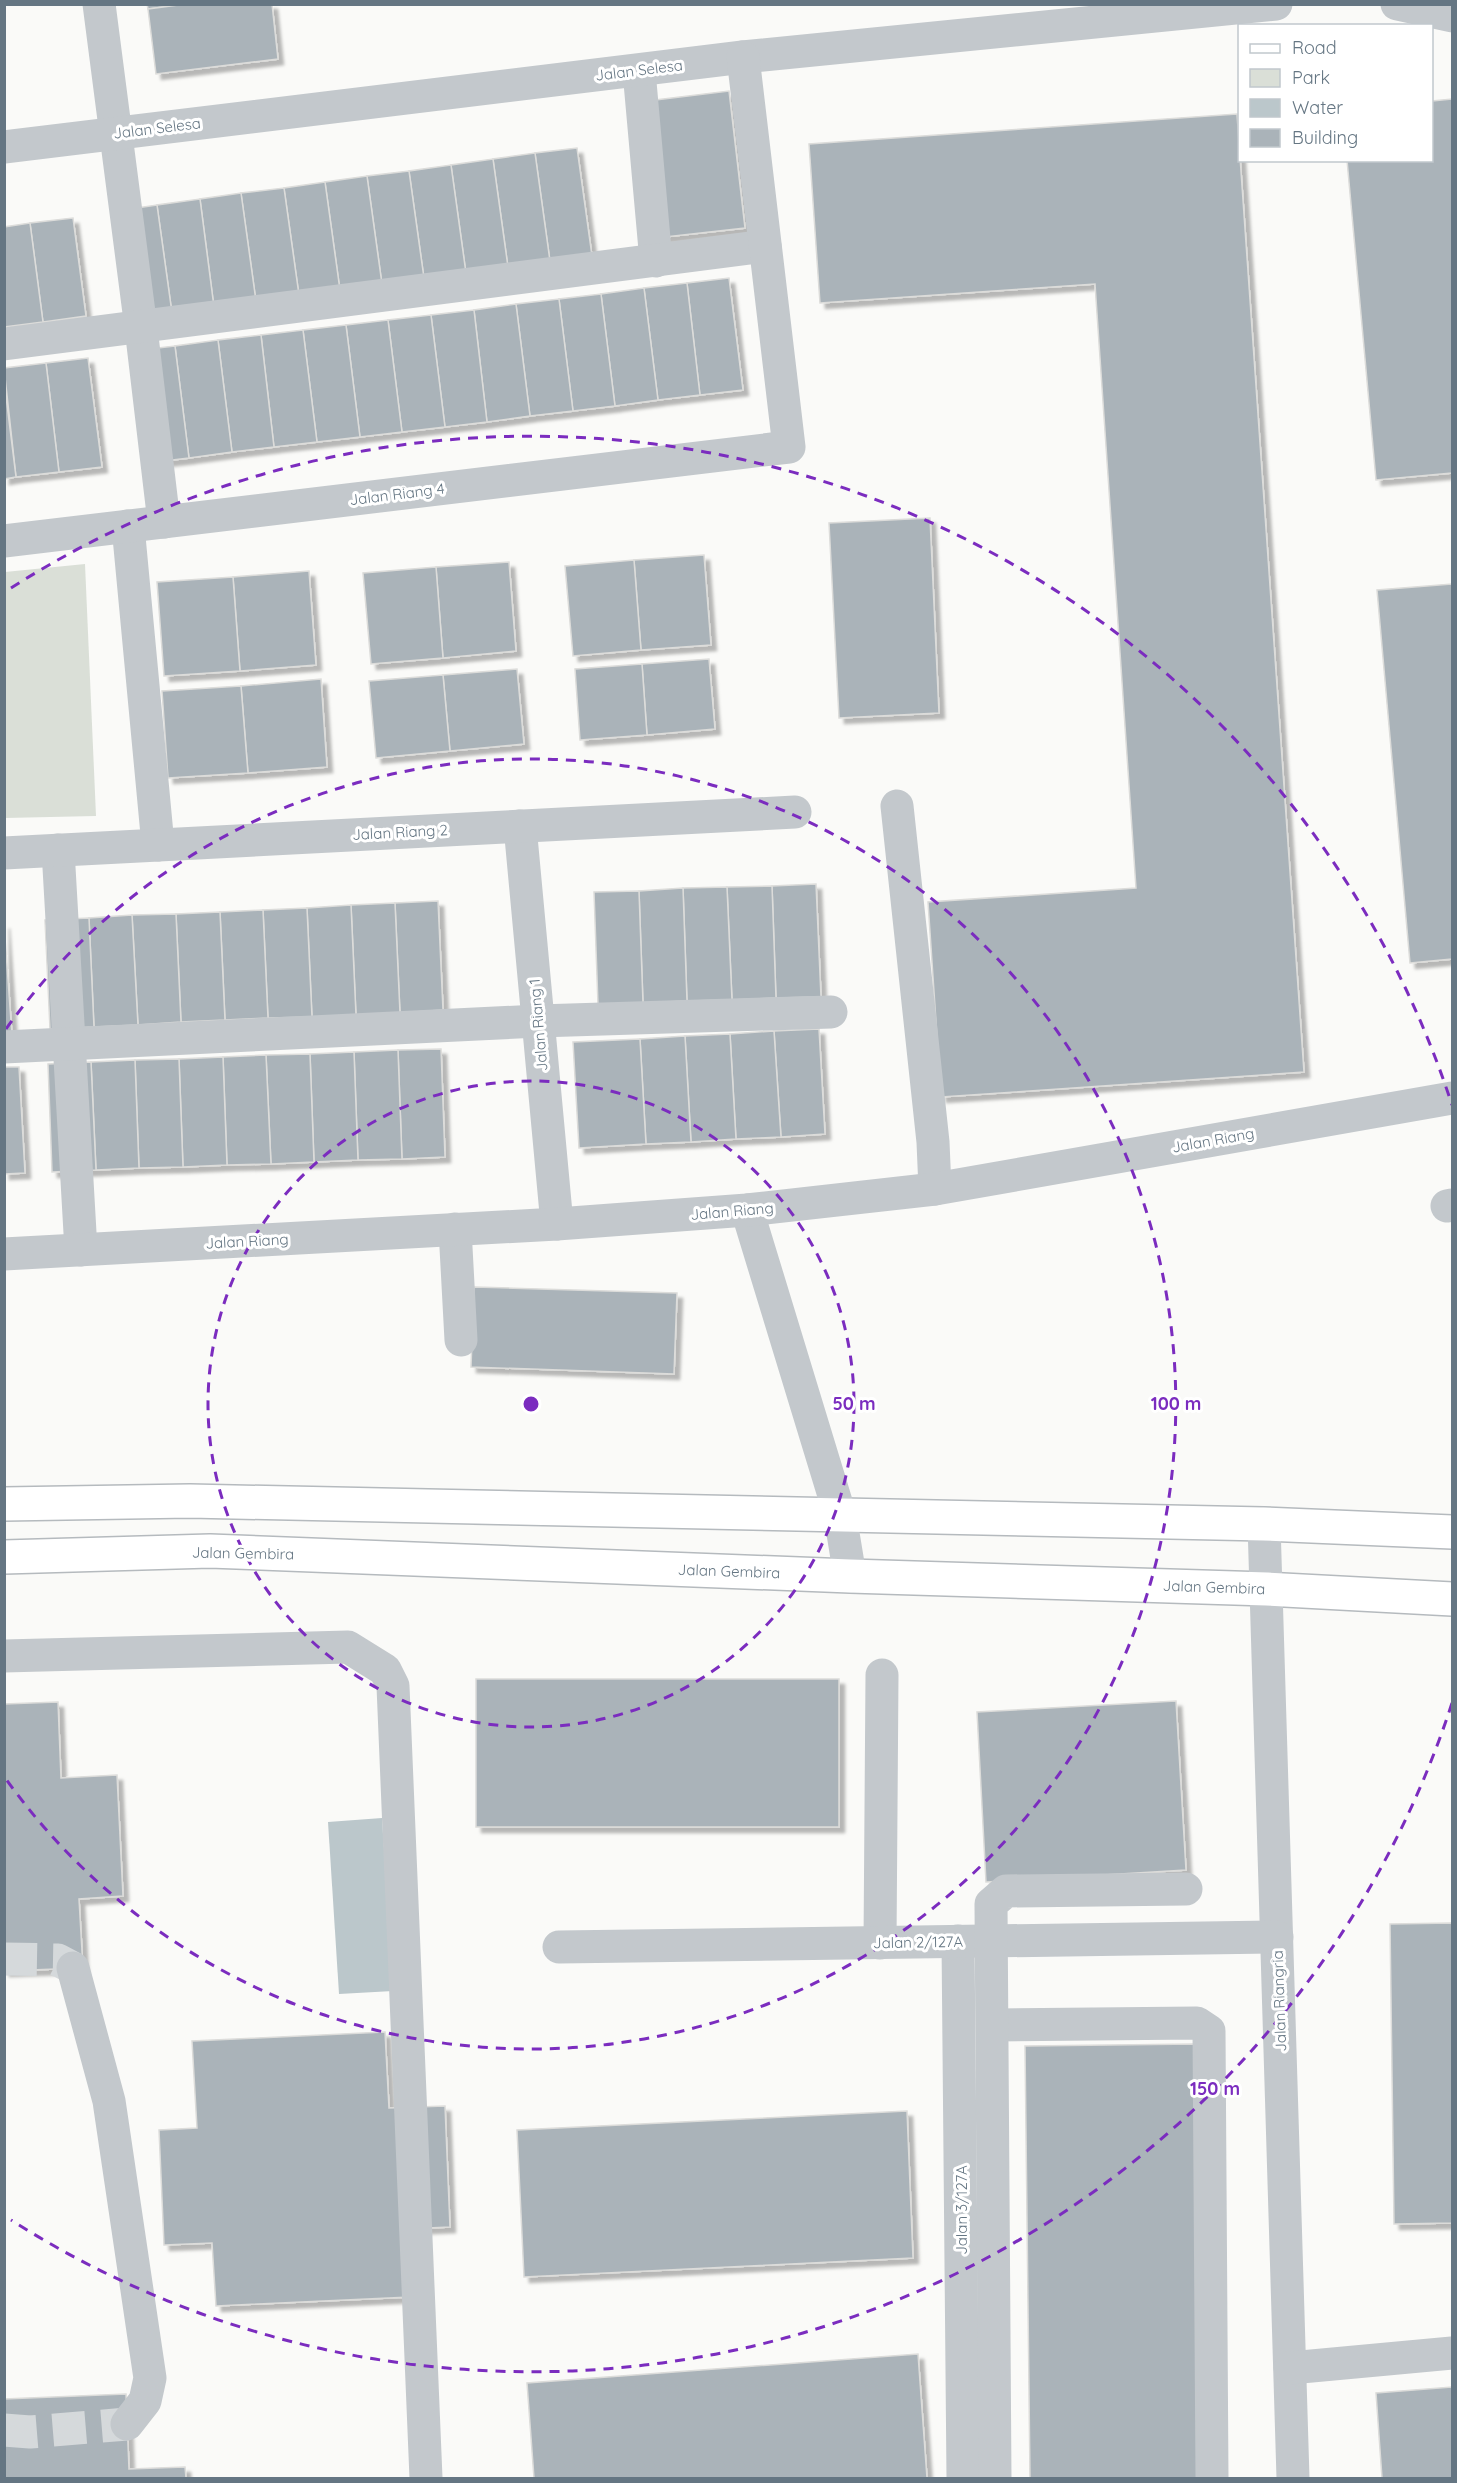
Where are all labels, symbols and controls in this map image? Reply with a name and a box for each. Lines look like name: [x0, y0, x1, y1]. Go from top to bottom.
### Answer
legend: [1238, 24, 1433, 162]
text: Road: [1292, 36, 1337, 59]
street label: Jalan Selesa: [594, 55, 684, 85]
text: Park: [1292, 66, 1330, 89]
text: Water: [1292, 96, 1343, 119]
street label: Jalan Selesa: [112, 113, 202, 143]
text: Building: [1292, 126, 1358, 149]
street label: Jalan Riang 4: [349, 479, 446, 509]
street label: Jalan Riang 2: [352, 820, 448, 844]
street label: Jalan Riang 1: [524, 978, 552, 1072]
street label: Jalan Riang: [1170, 1123, 1256, 1157]
street label: Jalan Riang: [690, 1198, 774, 1224]
street label: Jalan Riang: [205, 1229, 289, 1253]
text: 50 m: [832, 1392, 876, 1415]
text: 100 m: [1151, 1392, 1201, 1415]
centre of rings: [521, 1394, 541, 1414]
street label: Jalan Gembira: [192, 1543, 294, 1563]
street label: Jalan Gembira: [677, 1560, 781, 1582]
street label: Jalan Gembira: [1162, 1576, 1266, 1598]
street label: Jalan 2/127A: [873, 1932, 963, 1952]
street label: Jalan Riangria: [1268, 1950, 1290, 2052]
text: 150 m: [1190, 2077, 1240, 2100]
street label: Jalan 3/127A: [952, 2165, 971, 2255]

